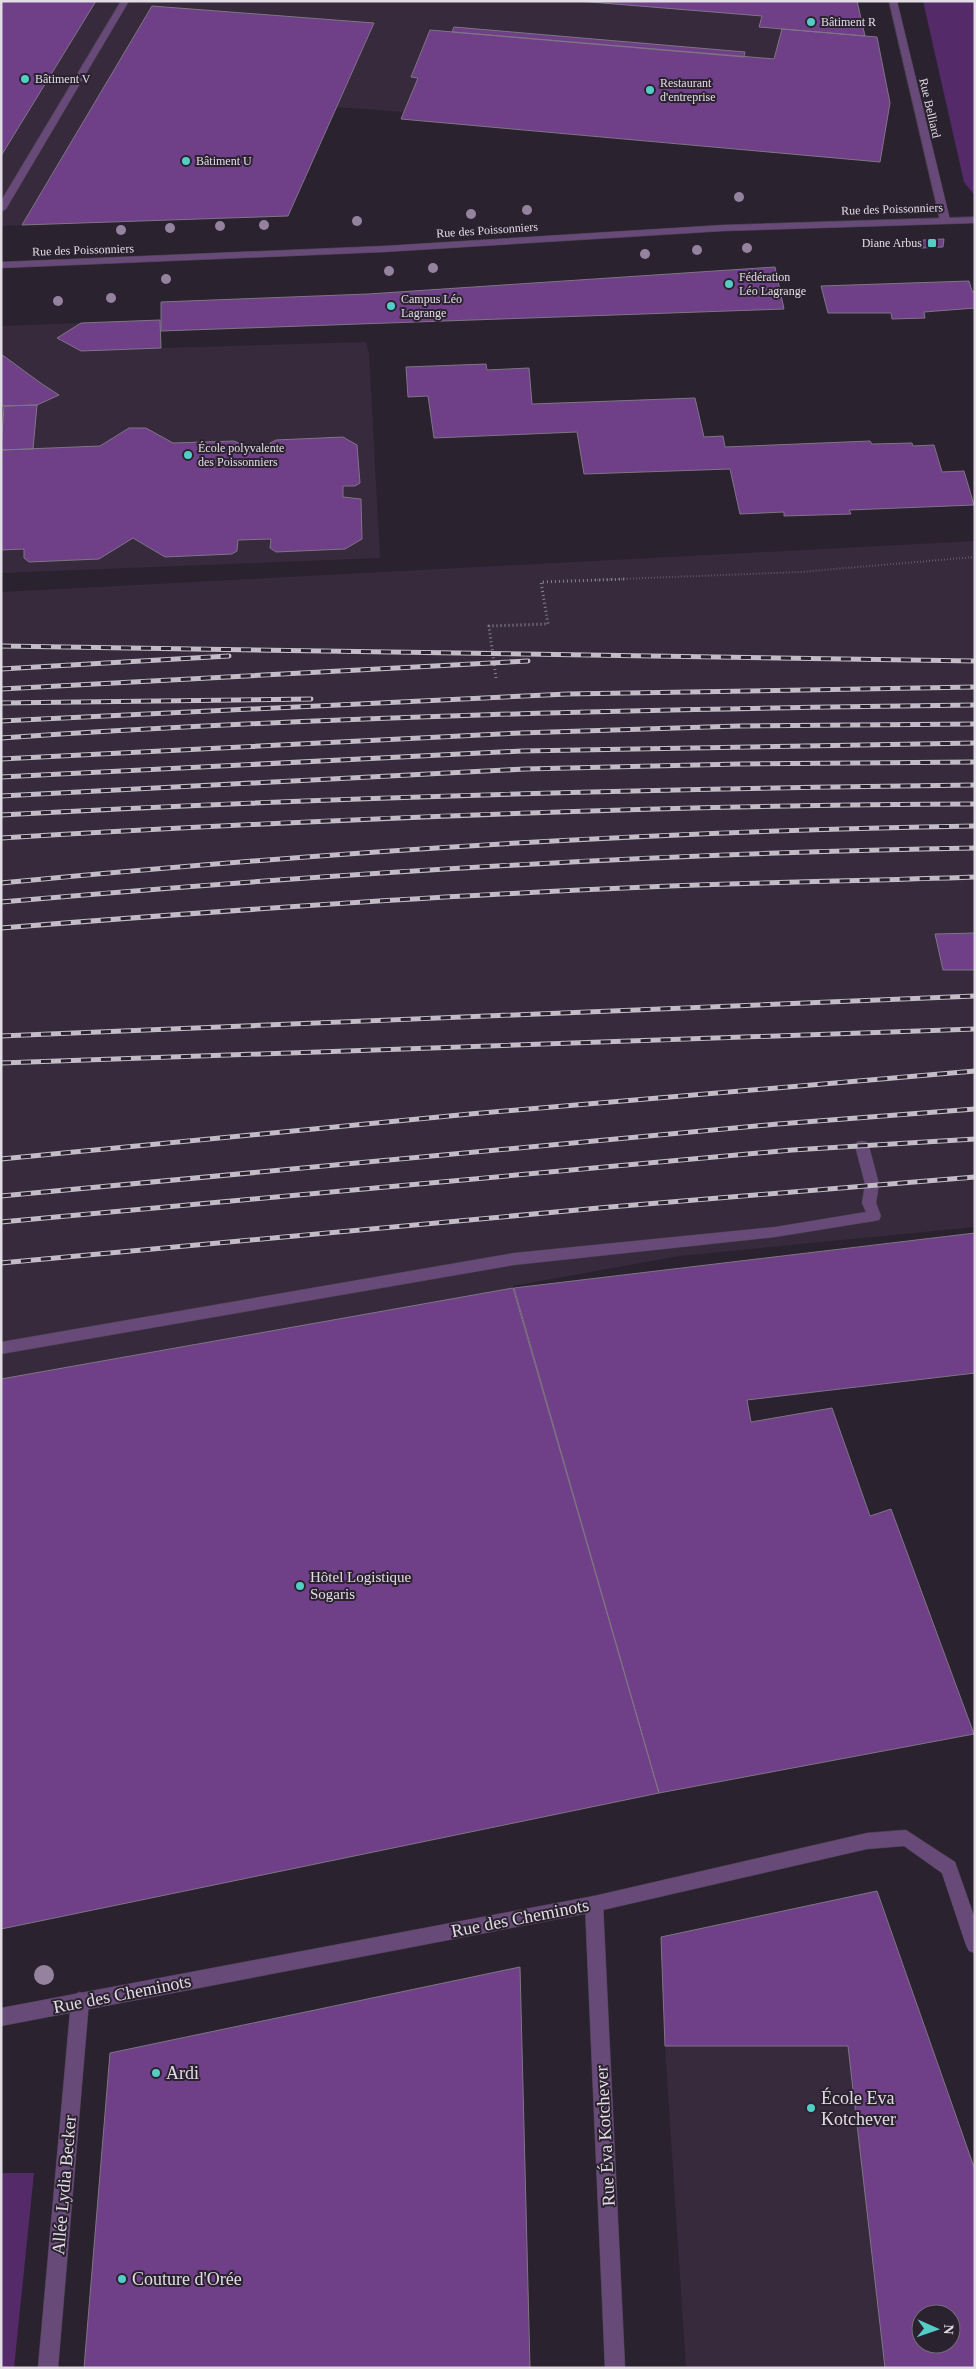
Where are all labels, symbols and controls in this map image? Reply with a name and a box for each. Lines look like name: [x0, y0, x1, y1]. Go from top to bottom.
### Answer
place label: Bâtiment R: [821, 15, 876, 29]
marker: Bâtiment R: [805, 16, 817, 28]
place label: Bâtiment V: [35, 72, 91, 86]
marker: Bâtiment V: [19, 73, 31, 85]
place label: Restaurant d'entreprise: [660, 76, 715, 104]
street label: Rue Belliard: [916, 77, 944, 139]
marker: Restaurant d'entreprise: [644, 84, 656, 96]
place label: Bâtiment U: [196, 154, 252, 168]
marker: Bâtiment U: [180, 155, 192, 167]
street label: Rue des Poissonniers: [841, 200, 944, 218]
street label: Rue des Poissonniers: [436, 219, 539, 241]
place label: Diane Arbus: [862, 236, 922, 250]
marker: Diane Arbus: [926, 237, 938, 249]
street label: Rue des Poissonniers: [32, 241, 135, 259]
place label: Fédération Léo Lagrange: [739, 270, 806, 298]
marker: Fédération Léo Lagrange: [723, 278, 735, 290]
place label: Campus Léo Lagrange: [401, 292, 462, 320]
marker: Campus Léo Lagrange: [385, 300, 397, 312]
place label: École polyvalente des Poissonniers: [198, 441, 284, 469]
marker: École polyvalente des Poissonniers: [182, 449, 194, 461]
place label: Hôtel Logistique Sogaris: [310, 1569, 412, 1602]
marker: Hôtel Logistique Sogaris: [294, 1580, 306, 1592]
street label: Rue des Cheminots: [449, 1895, 591, 1941]
street label: Rue des Cheminots: [51, 1971, 193, 2017]
place label: Ardi: [166, 2063, 199, 2083]
street label: Rue Éva Kotchever: [590, 2065, 619, 2207]
marker: Ardi: [150, 2067, 162, 2079]
place label: École Eva Kotchever: [821, 2087, 896, 2129]
marker: École Eva Kotchever: [805, 2102, 817, 2114]
street label: Allée Lydia Becker: [48, 2114, 80, 2256]
place label: Couture d'Orée: [132, 2269, 242, 2289]
marker: Couture d'Orée: [116, 2273, 128, 2285]
north arrow: [911, 2304, 961, 2354]
text: N: [941, 2324, 956, 2335]

